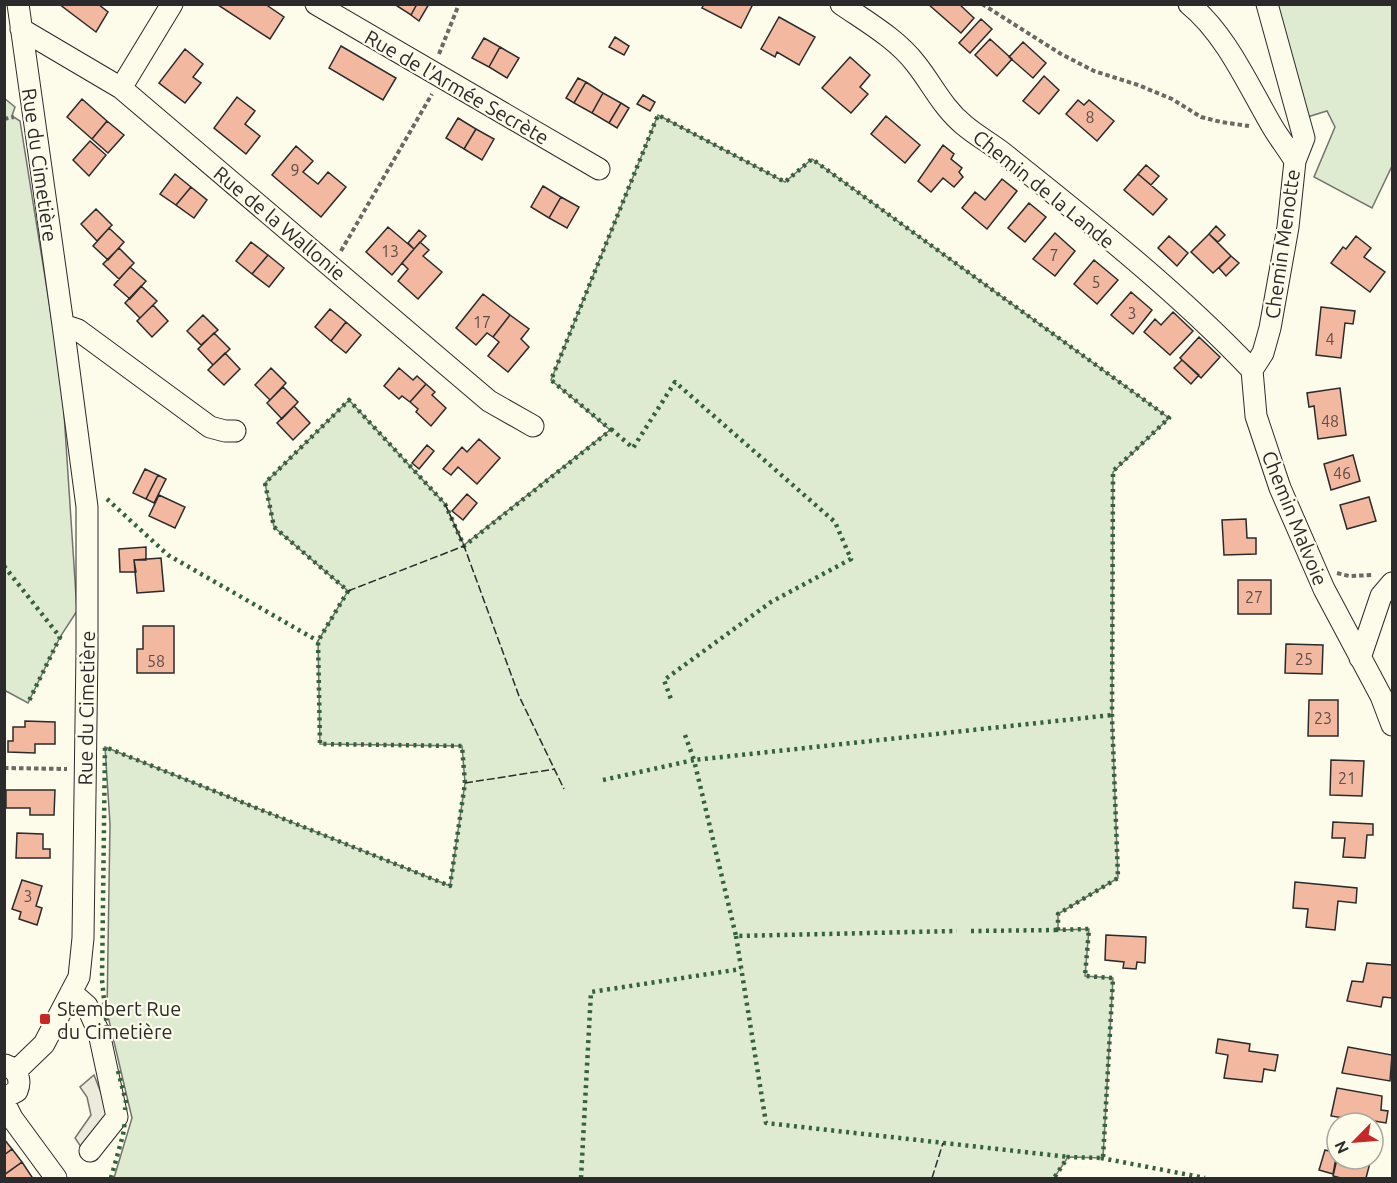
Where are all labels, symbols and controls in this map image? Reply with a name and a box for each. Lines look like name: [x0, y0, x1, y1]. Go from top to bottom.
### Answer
street label: Rue de l'Armée Secrète: [361, 25, 553, 149]
street label: Rue du Cimetière: [18, 87, 62, 243]
house number: 8: [1085, 108, 1095, 126]
street label: Chemin de la Lande: [969, 125, 1119, 253]
street label: Rue de la Wallonie: [209, 161, 351, 285]
house number: 9: [290, 161, 300, 179]
street label: Chemin Menotte: [1260, 168, 1304, 320]
house number: 13: [381, 242, 399, 260]
house number: 7: [1049, 246, 1059, 264]
house number: 5: [1091, 273, 1101, 291]
house number: 3: [1127, 304, 1137, 322]
house number: 17: [473, 313, 491, 331]
house number: 4: [1325, 330, 1335, 348]
house number: 48: [1321, 412, 1339, 430]
street label: Chemin Malvoie: [1258, 447, 1332, 589]
house number: 46: [1333, 464, 1351, 482]
house number: 27: [1245, 588, 1263, 606]
street label: Rue du Cimetière: [73, 630, 99, 786]
house number: 25: [1295, 650, 1313, 668]
house number: 58: [147, 652, 165, 670]
house number: 23: [1314, 709, 1332, 727]
house number: 21: [1338, 769, 1356, 787]
house number: 3: [23, 887, 33, 905]
place label: Stembert Rue du Cimetière: [57, 997, 181, 1043]
marker: Stembert Rue du Cimetière: [38, 1012, 52, 1026]
north arrow: [1325, 1111, 1385, 1171]
text: N: [1331, 1138, 1352, 1157]

